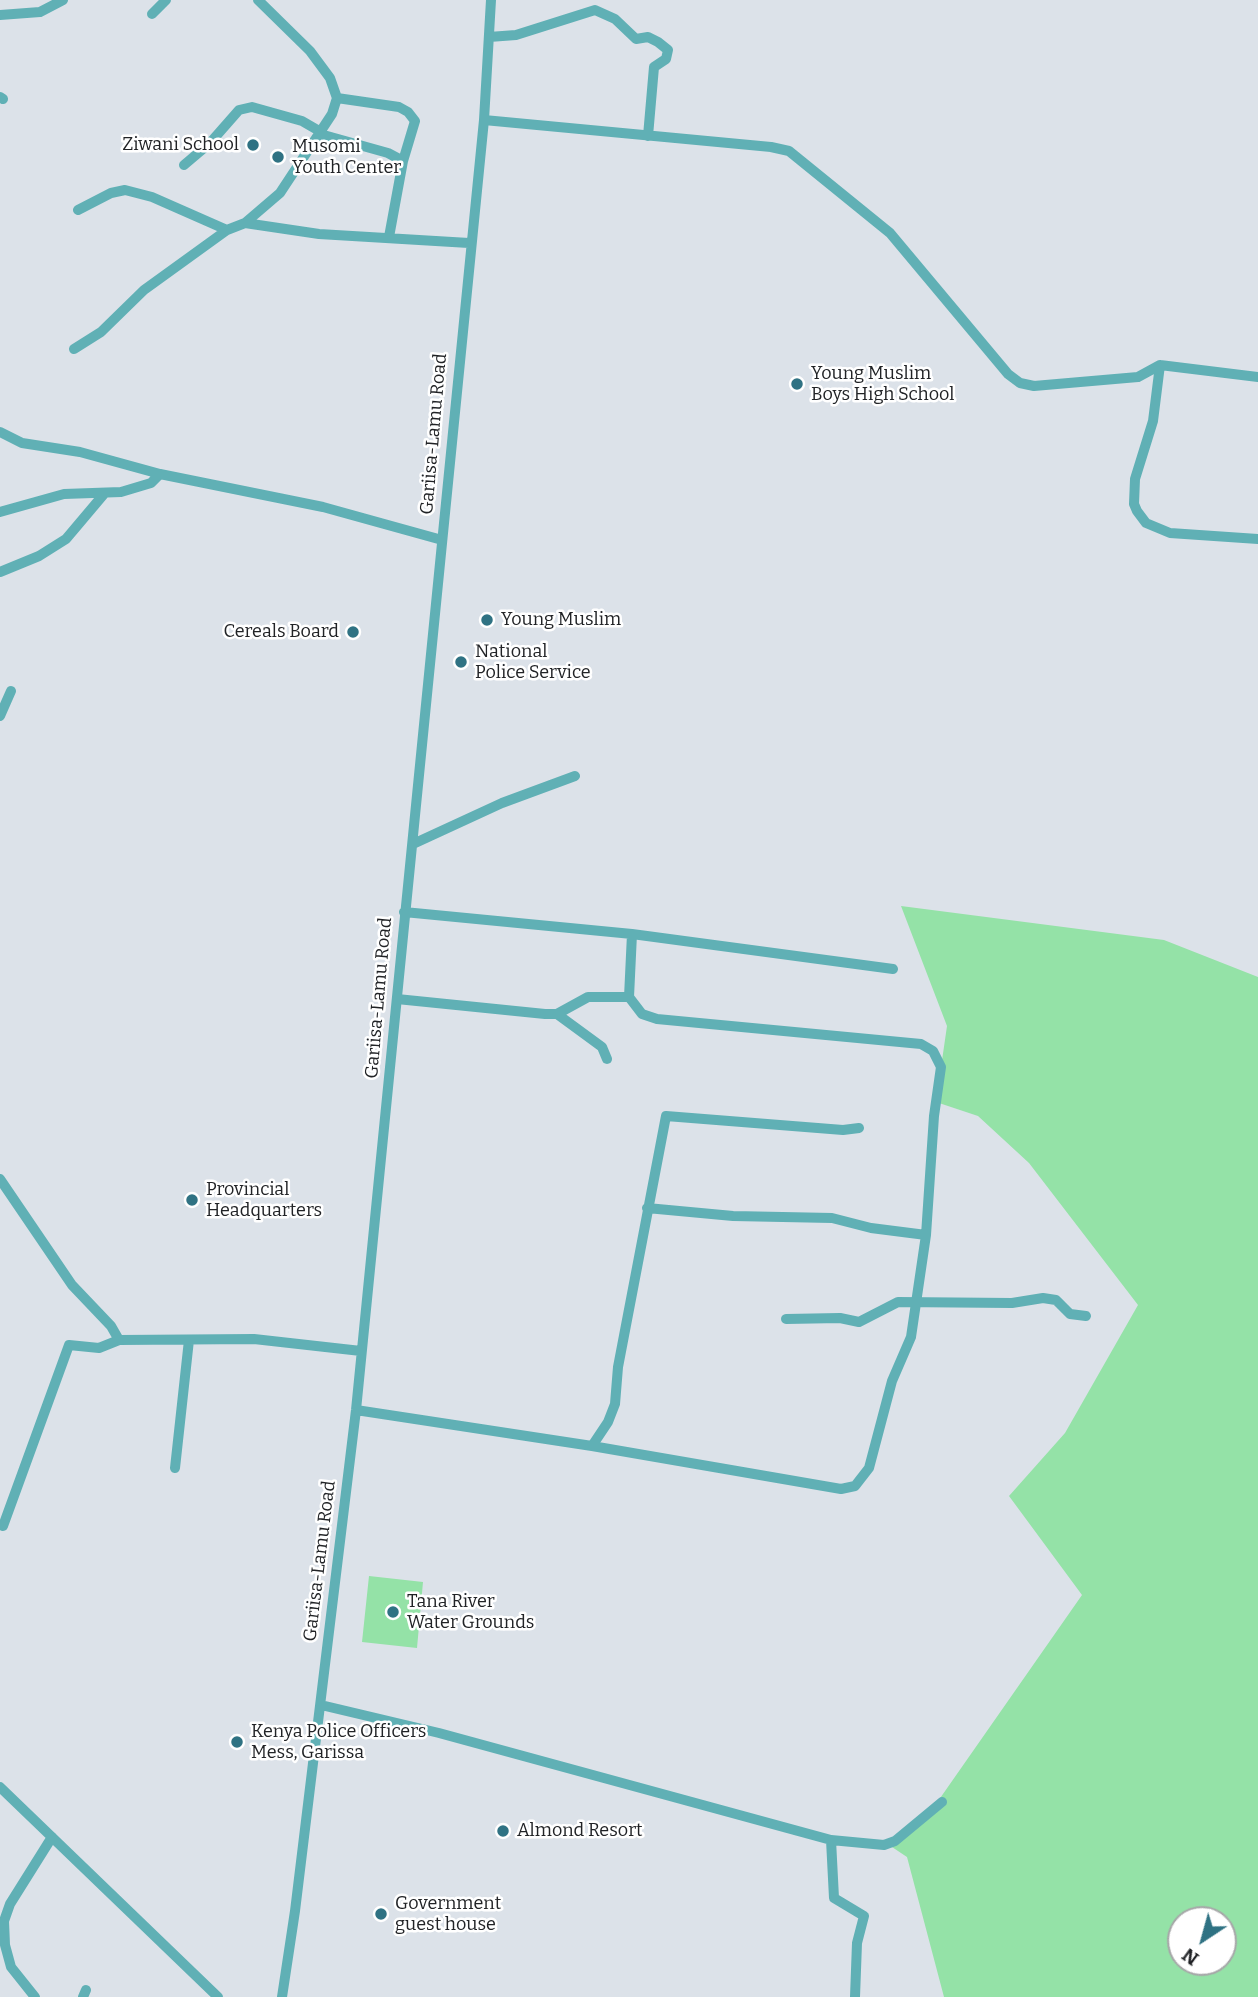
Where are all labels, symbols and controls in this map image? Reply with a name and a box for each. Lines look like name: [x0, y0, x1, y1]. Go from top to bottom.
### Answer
place label: Ziwani School: [122, 134, 239, 156]
place label: Musomi Youth Center: [292, 136, 401, 178]
marker: Ziwani School: [245, 137, 261, 153]
marker: Musomi Youth Center: [270, 149, 286, 165]
street label: Gariisa-Lamu Road: [416, 352, 452, 516]
place label: Young Muslim Boys High School: [811, 363, 955, 406]
marker: Young Muslim Boys High School: [789, 376, 805, 392]
place label: Young Muslim: [501, 609, 621, 631]
marker: Young Muslim: [479, 612, 495, 628]
place label: Cereals Board: [224, 621, 339, 643]
marker: Cereals Board: [345, 624, 361, 640]
place label: National Police Service: [475, 641, 591, 684]
marker: National Police Service: [453, 654, 469, 670]
street label: Gariisa-Lamu Road: [361, 916, 397, 1080]
place label: Provincial Headquarters: [206, 1179, 322, 1222]
marker: Provincial Headquarters: [184, 1192, 200, 1208]
street label: Gariisa-Lamu Road: [299, 1479, 341, 1643]
place label: Tana River Water Grounds: [407, 1591, 534, 1634]
marker: Tana River Water Grounds: [385, 1604, 401, 1620]
place label: Kenya Police Officers Mess, Garissa: [251, 1721, 426, 1764]
marker: Kenya Police Officers Mess, Garissa: [229, 1734, 245, 1750]
place label: Almond Resort: [517, 1820, 643, 1842]
marker: Almond Resort: [495, 1823, 511, 1839]
place label: Government guest house: [395, 1893, 501, 1936]
marker: Government guest house: [373, 1906, 389, 1922]
north arrow: [1167, 1906, 1237, 1976]
text: N: [1178, 1943, 1203, 1970]

